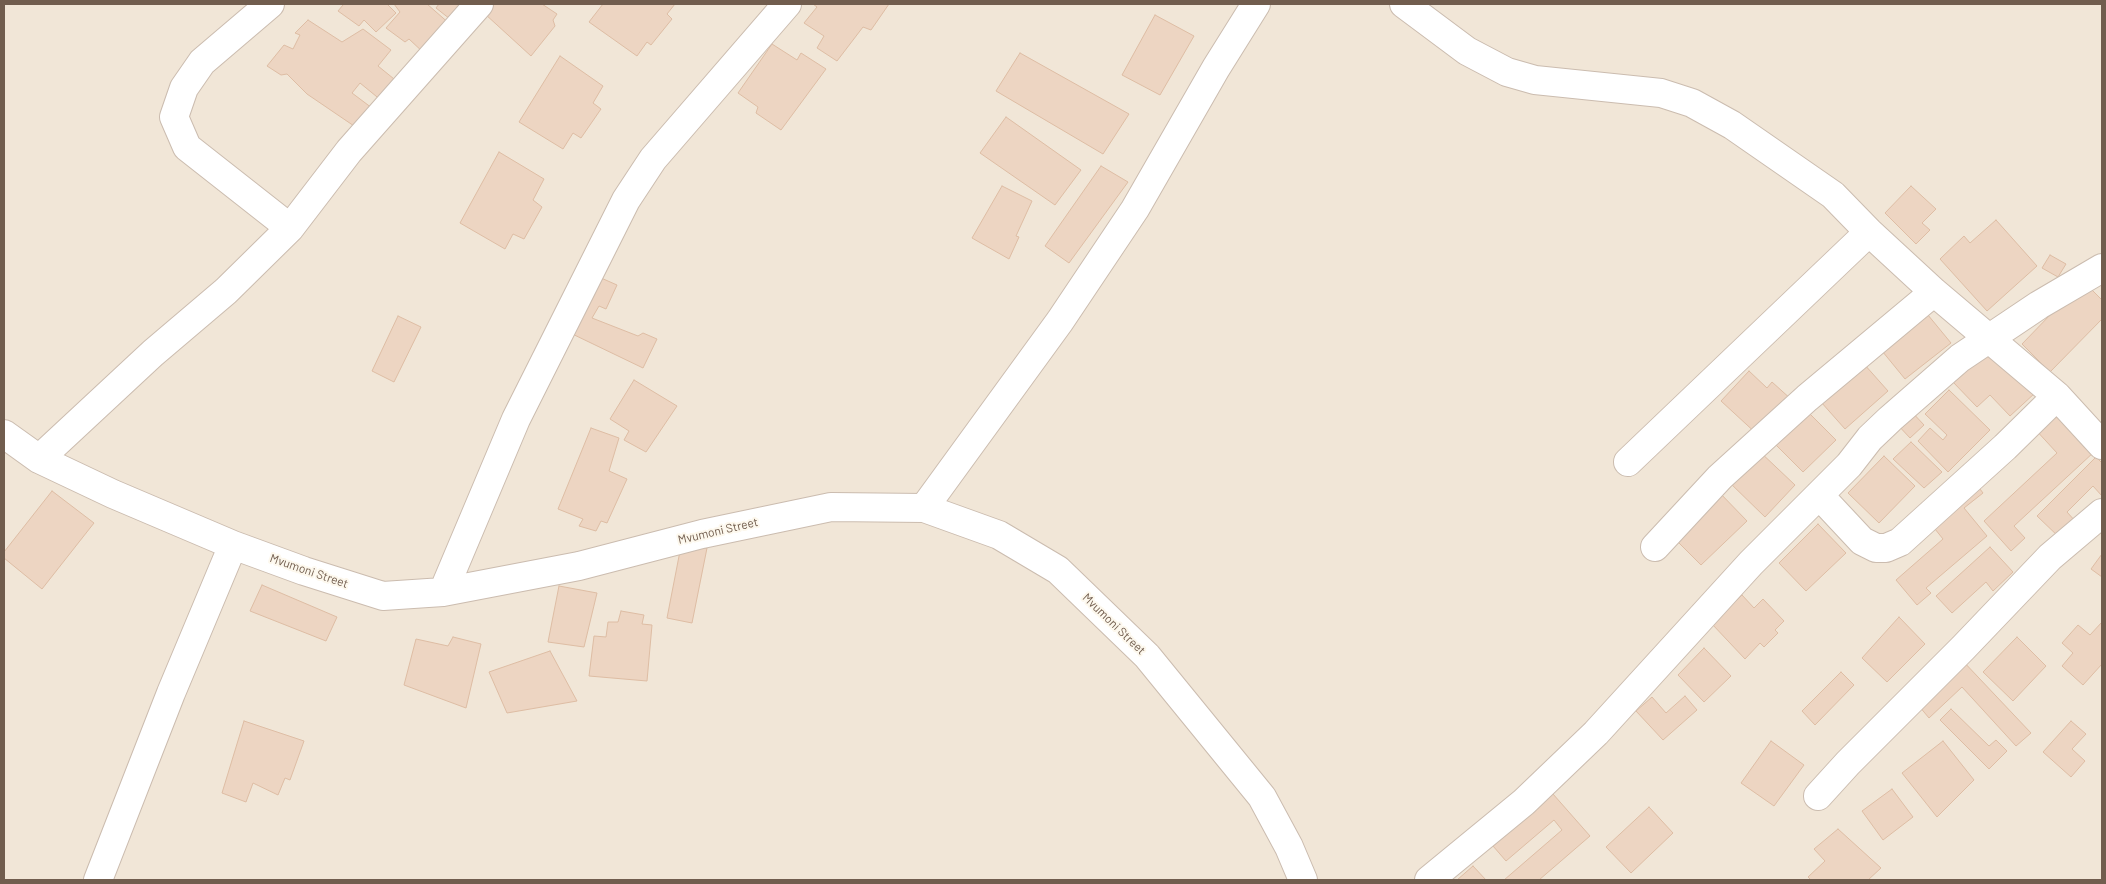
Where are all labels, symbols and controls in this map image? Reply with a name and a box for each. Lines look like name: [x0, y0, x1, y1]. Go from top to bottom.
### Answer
street label: Mvumoni Street: [677, 515, 759, 547]
street label: Mvumoni Street: [268, 551, 350, 591]
street label: Mvumoni Street: [1080, 590, 1148, 658]

